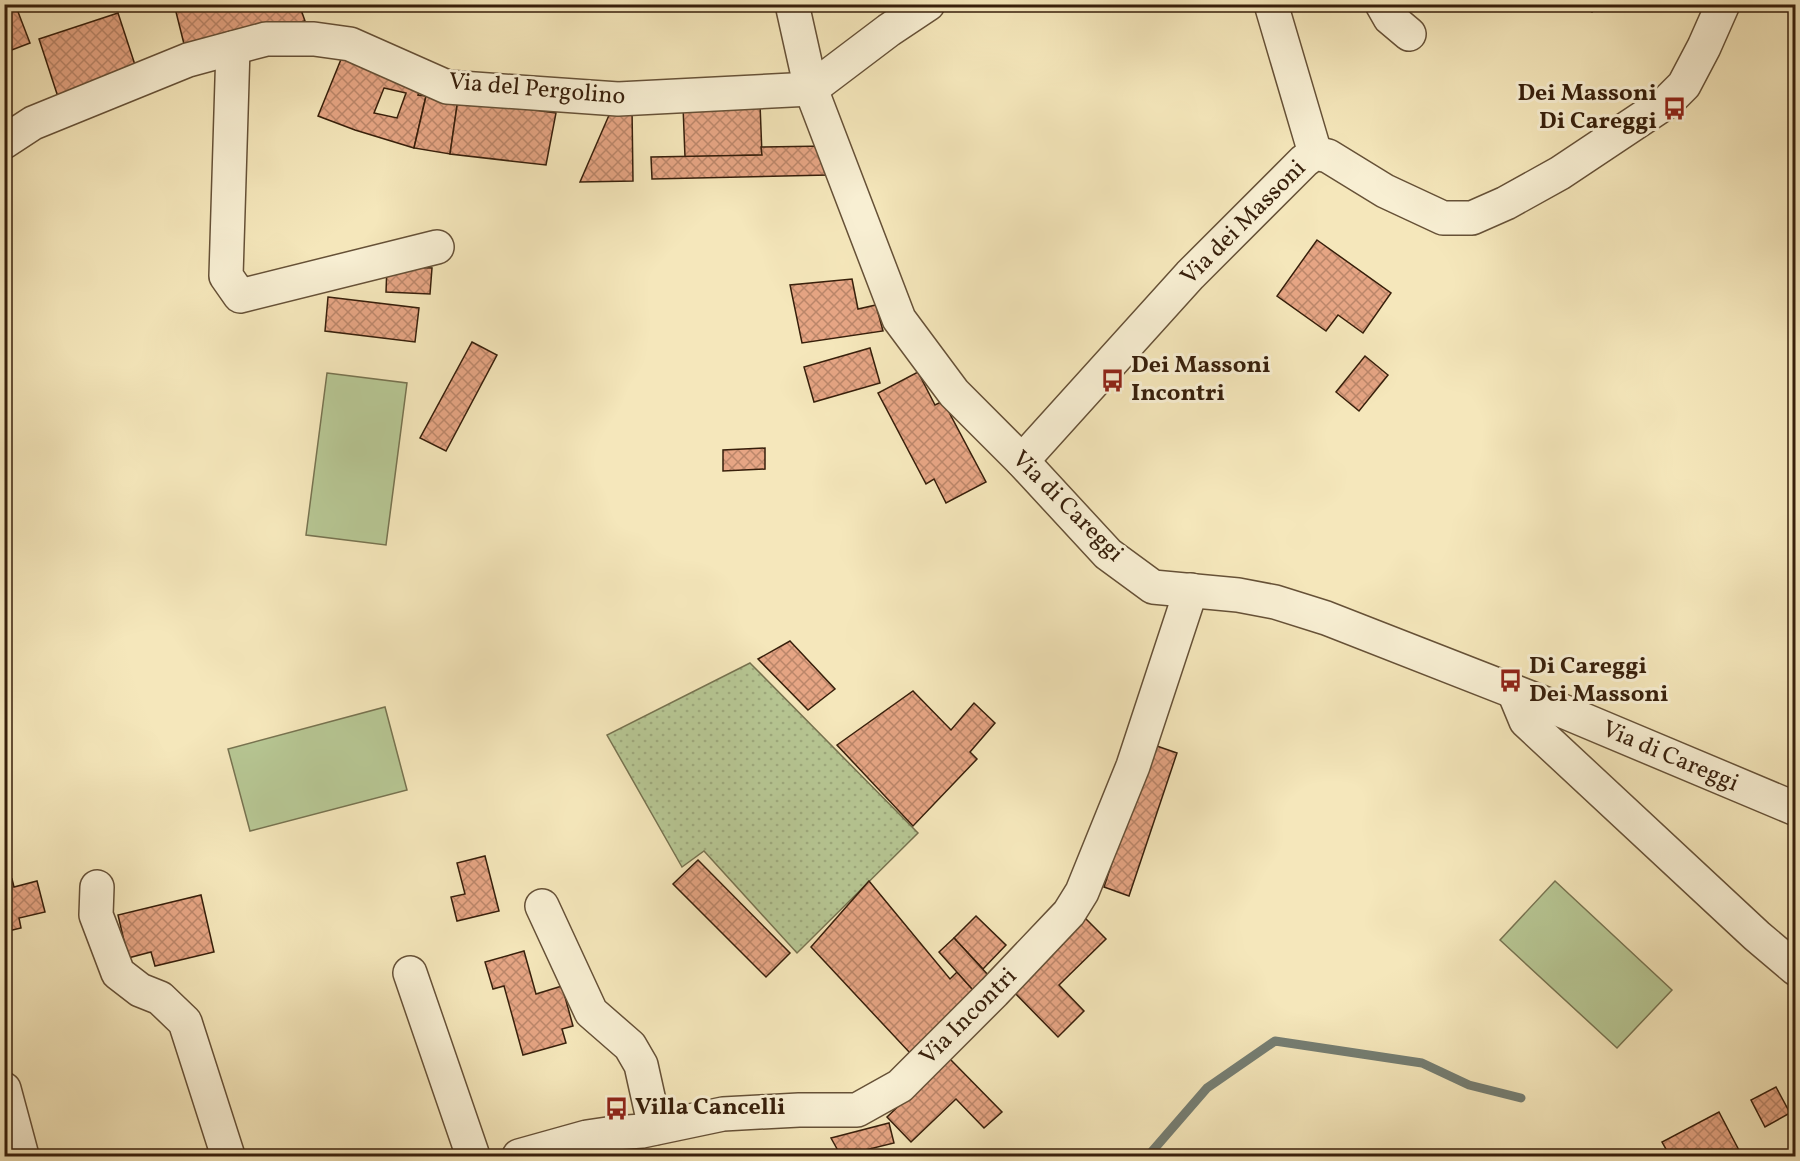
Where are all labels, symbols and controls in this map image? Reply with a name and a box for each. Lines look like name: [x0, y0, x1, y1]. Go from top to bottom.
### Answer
street label: Via del Pergolino: [447, 65, 627, 115]
place label: Dei Massoni Di Careggi: [1517, 77, 1657, 139]
bus stop icon: Dei Massoni Di Careggi: [1662, 95, 1688, 121]
street label: Via dei Massoni: [1174, 153, 1314, 293]
place label: Dei Massoni Incontri: [1131, 349, 1271, 411]
bus stop icon: Dei Massoni Incontri: [1100, 367, 1126, 393]
street label: Via di Careggi: [1003, 443, 1131, 571]
place label: Di Careggi Dei Massoni: [1529, 650, 1669, 712]
bus stop icon: Di Careggi Dei Massoni: [1498, 668, 1524, 694]
street label: Via di Careggi: [1596, 713, 1744, 801]
street label: Via Incontri: [913, 961, 1025, 1073]
place label: Villa Cancelli: [635, 1091, 786, 1125]
bus stop icon: Villa Cancelli: [604, 1095, 630, 1121]

